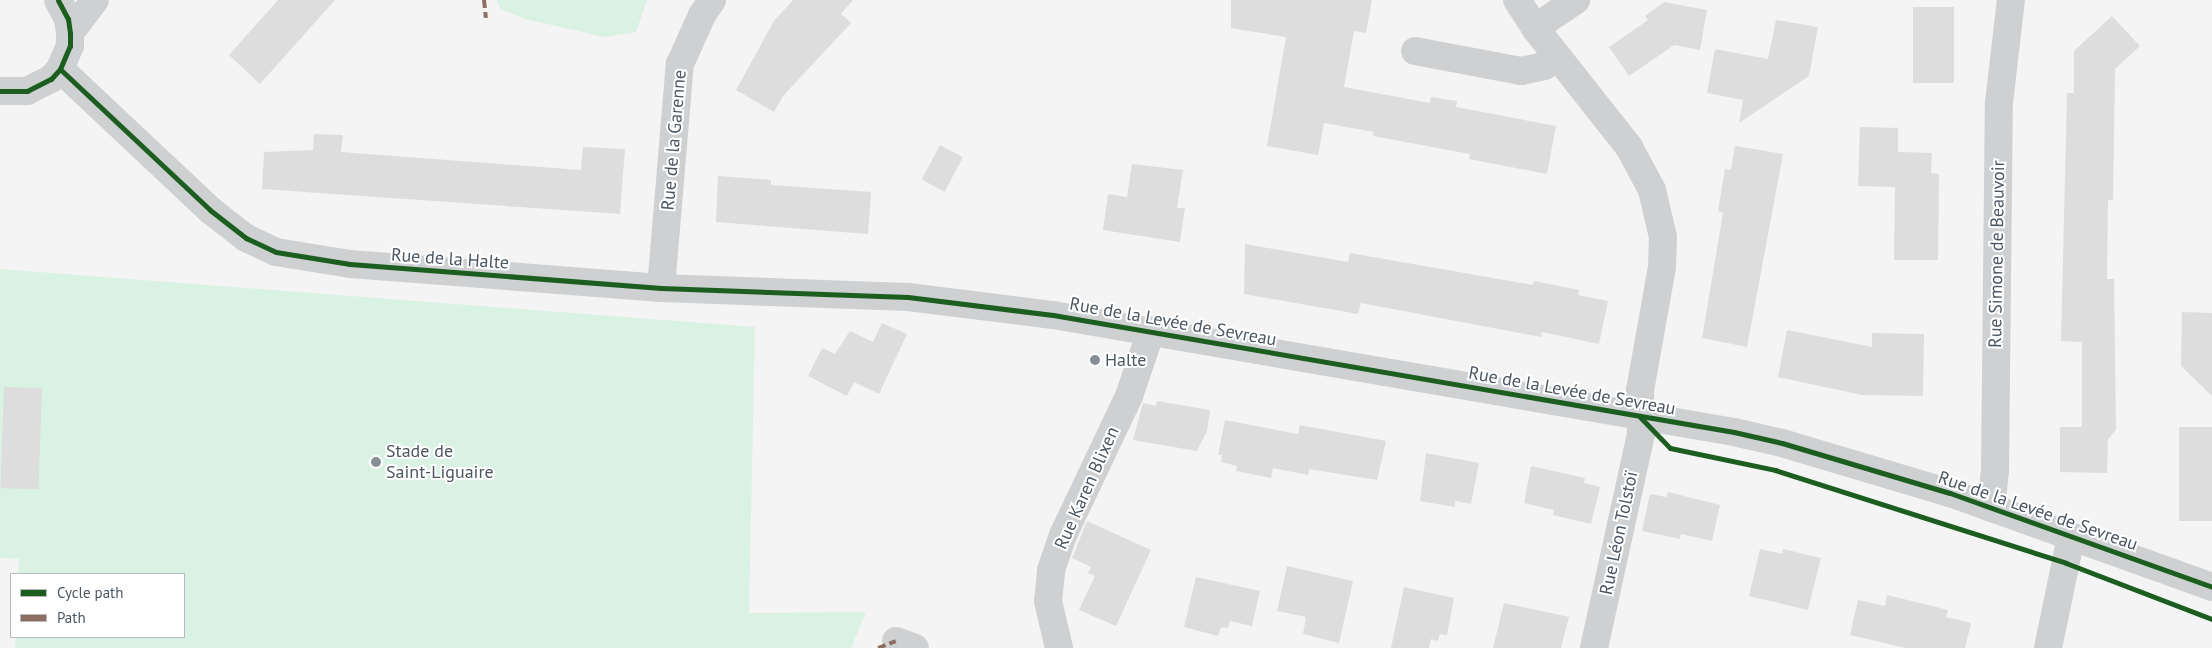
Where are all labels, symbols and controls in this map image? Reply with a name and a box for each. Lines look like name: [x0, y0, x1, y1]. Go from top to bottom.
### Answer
street label: Rue de la Garenne: [657, 69, 691, 211]
street label: Rue Simone de Beauvoir: [1985, 160, 2009, 348]
street label: Rue de la Halte: [390, 244, 510, 274]
street label: Rue de la Levée de Sevreau: [1068, 293, 1278, 351]
place label: Halte: [1105, 349, 1146, 371]
marker: Halte: [1089, 354, 1101, 366]
street label: Rue de la Levée de Sevreau: [1467, 362, 1677, 420]
street label: Rue Karen Blixen: [1050, 423, 1124, 553]
place label: Stade de Saint-Liguaire: [386, 441, 494, 484]
marker: Stade de Saint-Liguaire: [370, 456, 382, 468]
street label: Rue de la Levée de Sevreau: [1935, 467, 2141, 555]
street label: Rue Léon Tolstoï: [1595, 469, 1643, 597]
legend: [10, 573, 185, 638]
text: Cycle path: [57, 583, 123, 602]
text: Path: [57, 608, 86, 627]

